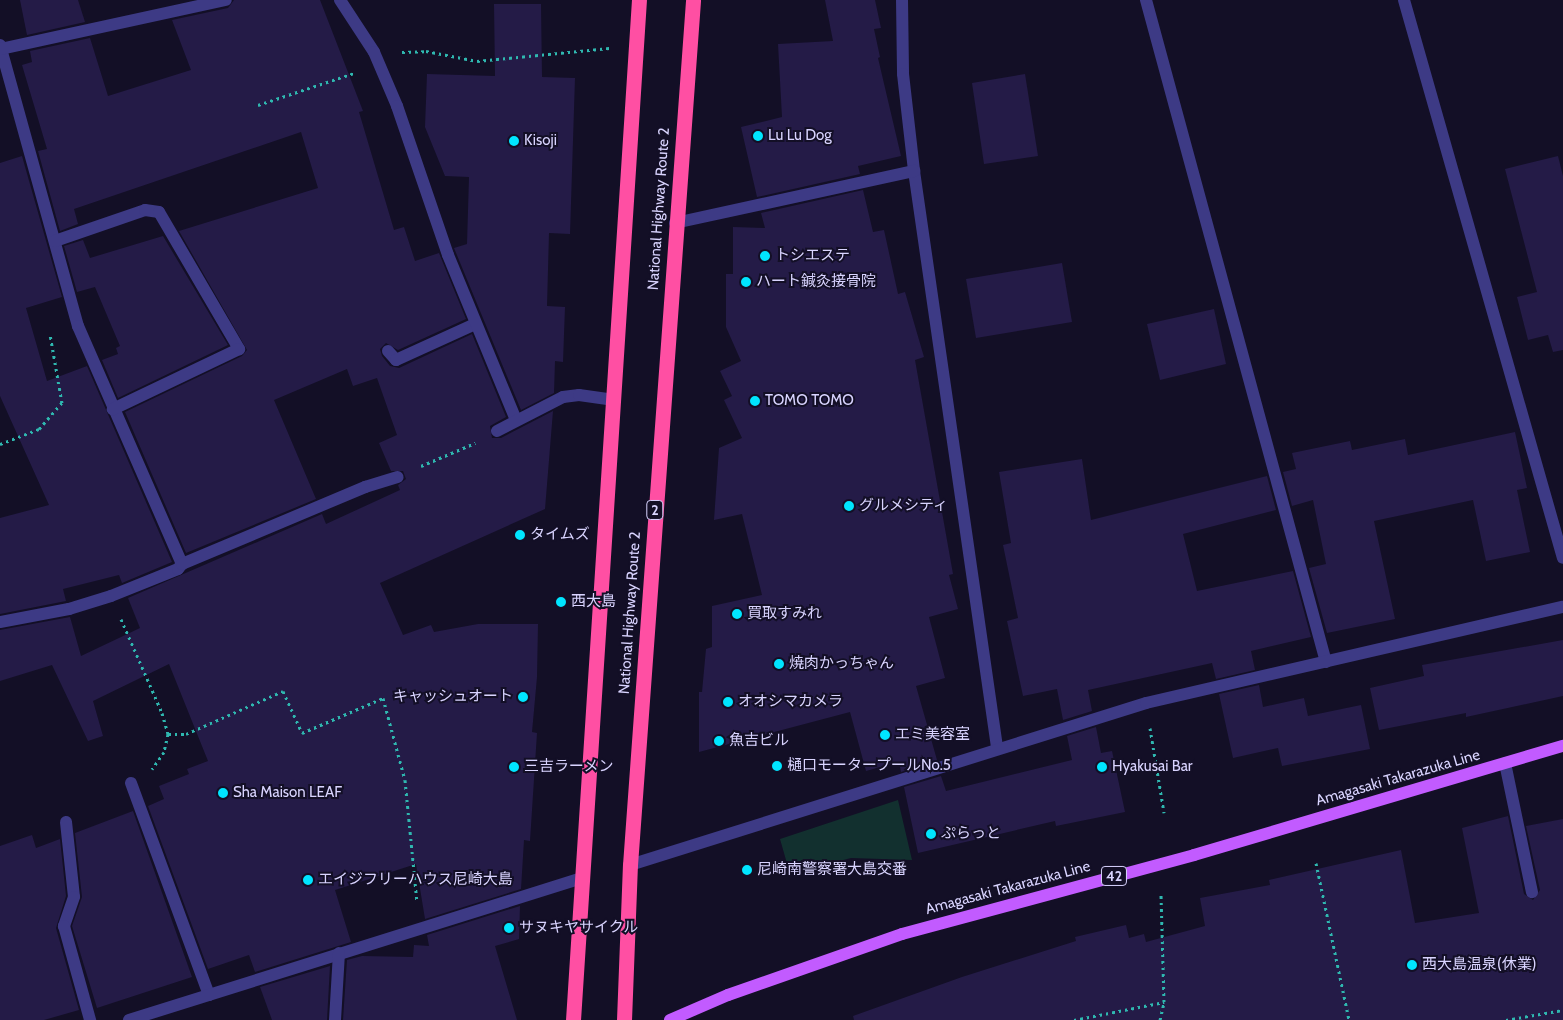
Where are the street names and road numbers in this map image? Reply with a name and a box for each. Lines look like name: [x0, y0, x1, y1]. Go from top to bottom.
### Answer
street label: National Highway Route 2: [644, 127, 674, 291]
road number: 2: [646, 498, 664, 522]
street label: National Highway Route 2: [615, 531, 645, 695]
street label: Amagasaki Takarazuka Line: [1314, 746, 1482, 810]
street label: Amagasaki Takarazuka Line: [924, 857, 1092, 919]
road number: 42: [1100, 864, 1128, 888]

